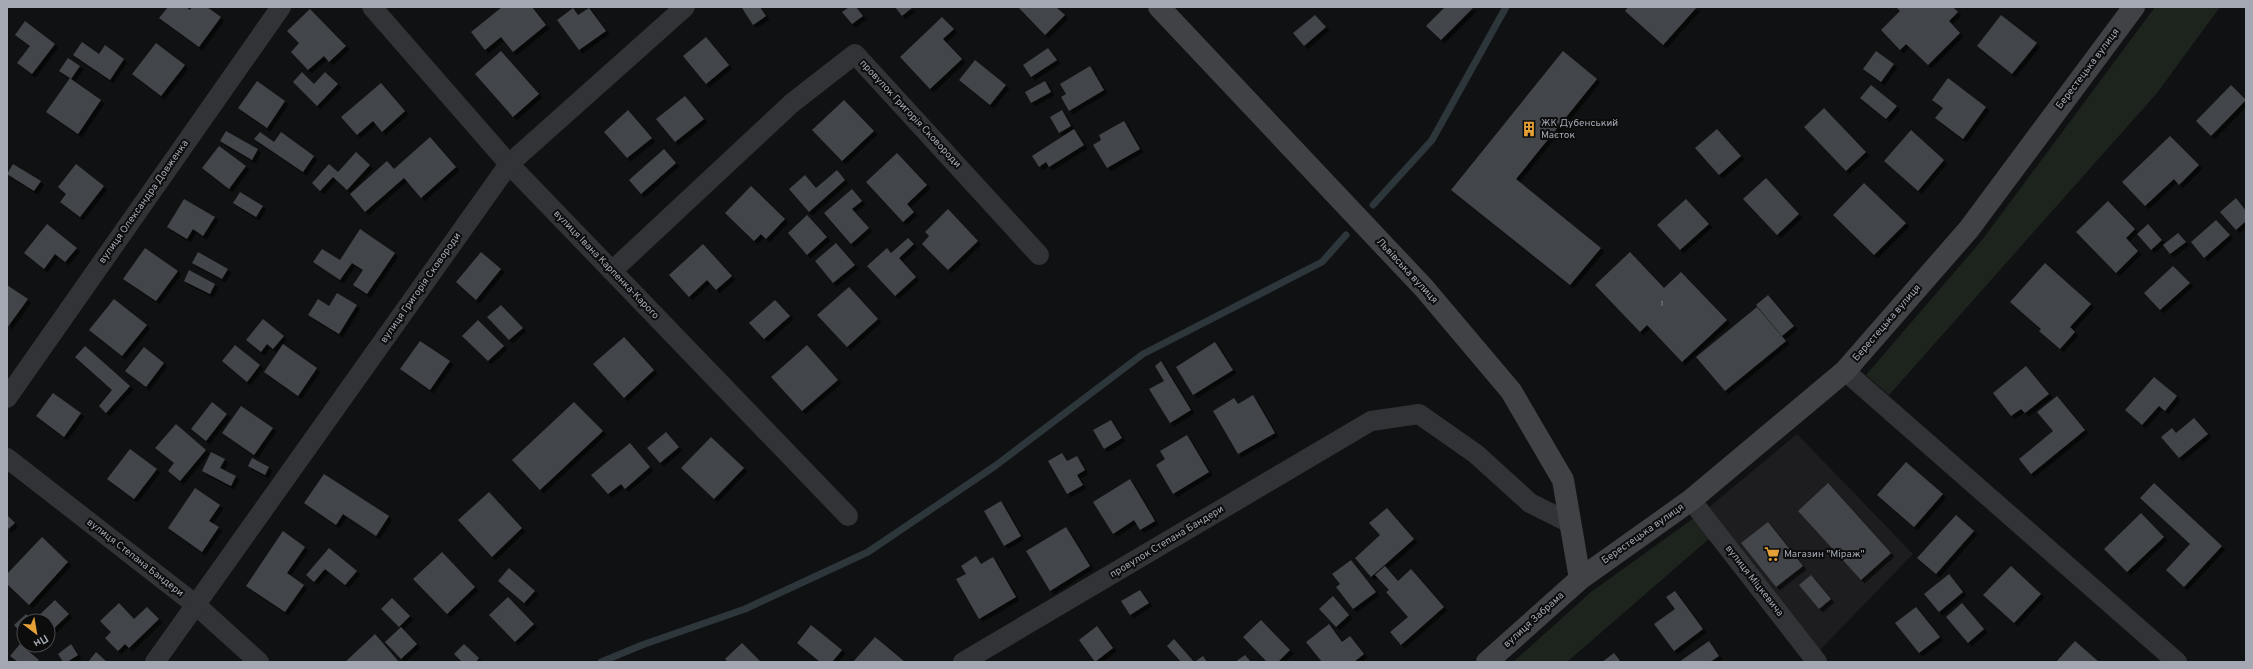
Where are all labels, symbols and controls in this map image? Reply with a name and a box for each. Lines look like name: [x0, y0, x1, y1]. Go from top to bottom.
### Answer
street label: Берестецька вулиця: [2053, 26, 2123, 112]
street label: провулок Григорія Сковороди: [856, 57, 964, 171]
place label: ЖК Дубенський Маєток: [1541, 117, 1618, 142]
building icon: ЖК Дубенський Маєток: [1520, 120, 1538, 138]
street label: вулиця Олександра Довженка: [96, 138, 192, 266]
street label: вулиця Івана Карпенка-Карого: [550, 208, 662, 323]
street label: вулиця Григорія Сковороди: [378, 230, 464, 346]
street label: Львівська вулиця: [1373, 236, 1441, 306]
street label: Берестецька вулиця: [1850, 282, 1924, 364]
house number: 1: [1661, 299, 1663, 309]
street label: Берестецька вулиця: [1599, 501, 1687, 567]
street label: провулок Степана Бандери: [1108, 503, 1226, 581]
street label: вулиця Степана Бандери: [84, 516, 186, 600]
street label: вулиця Міцкевича: [1722, 543, 1786, 619]
supermarket icon: Магазин "Міраж": [1763, 545, 1781, 563]
place label: Магазин "Міраж": [1784, 548, 1864, 561]
street label: вулиця Забрама: [1501, 589, 1567, 651]
north arrow: [16, 613, 56, 653]
text: Пн: [31, 631, 51, 651]

